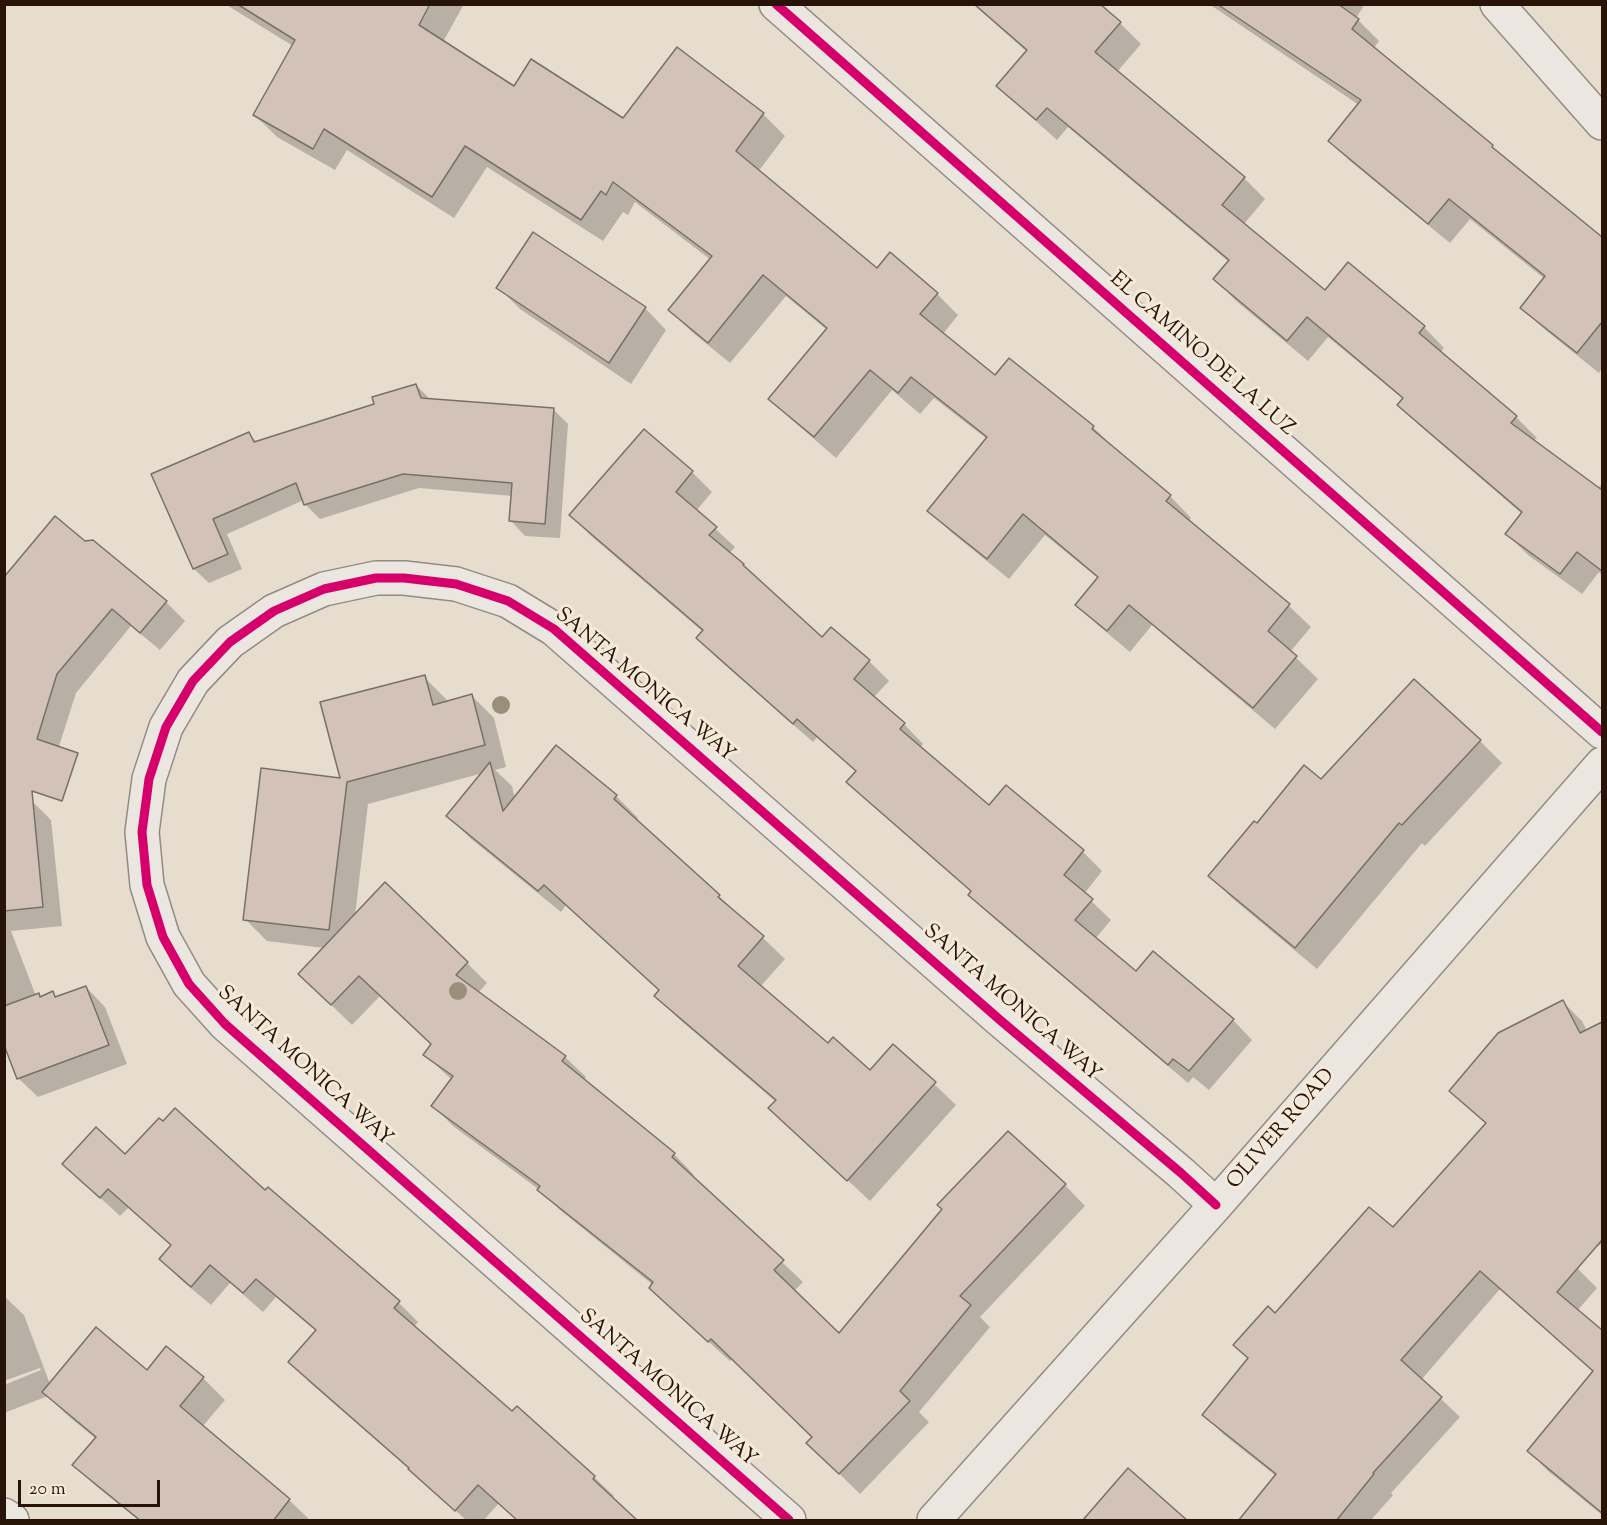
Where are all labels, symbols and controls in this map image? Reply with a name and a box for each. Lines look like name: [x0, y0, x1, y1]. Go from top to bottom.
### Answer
street label: EL CAMINO DE LA LUZ: [1103, 268, 1299, 442]
street label: SANTA MONICA WAY: [549, 603, 739, 769]
street label: SANTA MONICA WAY: [917, 920, 1105, 1088]
street label: SANTA MONICA WAY: [211, 982, 397, 1152]
street label: OLIVER ROAD: [1223, 1064, 1341, 1196]
street label: SANTA MONICA WAY: [573, 1305, 761, 1473]
scale bar: [21, 1468, 164, 1506]
text: 20 m: [29, 1477, 66, 1503]

